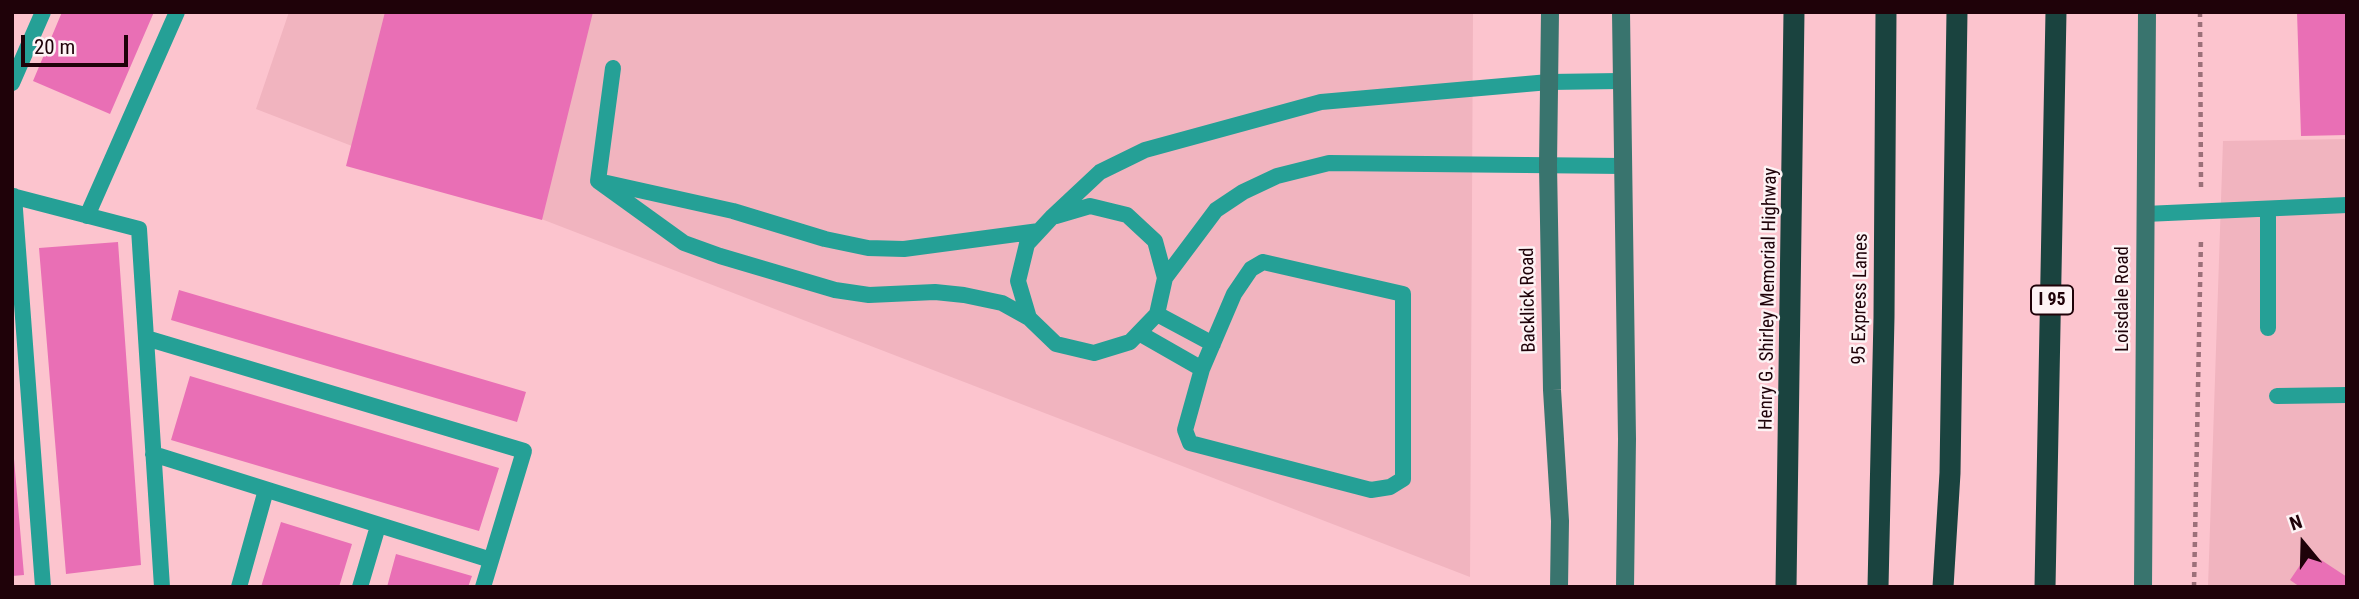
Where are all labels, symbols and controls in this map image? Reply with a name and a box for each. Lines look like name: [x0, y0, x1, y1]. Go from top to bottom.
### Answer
scale bar: [24, 21, 131, 65]
text: 20 m: [34, 35, 75, 59]
street label: Henry G. Shirley Memorial Highway: [1755, 168, 1783, 430]
street label: 95 Express Lanes: [1848, 233, 1874, 365]
street label: Loisdale Road: [2112, 246, 2134, 352]
street label: Backlick Road: [1517, 247, 1541, 353]
road number: I 95: [2031, 286, 2073, 314]
north arrow: [2268, 508, 2338, 578]
text: N: [2287, 510, 2305, 535]

